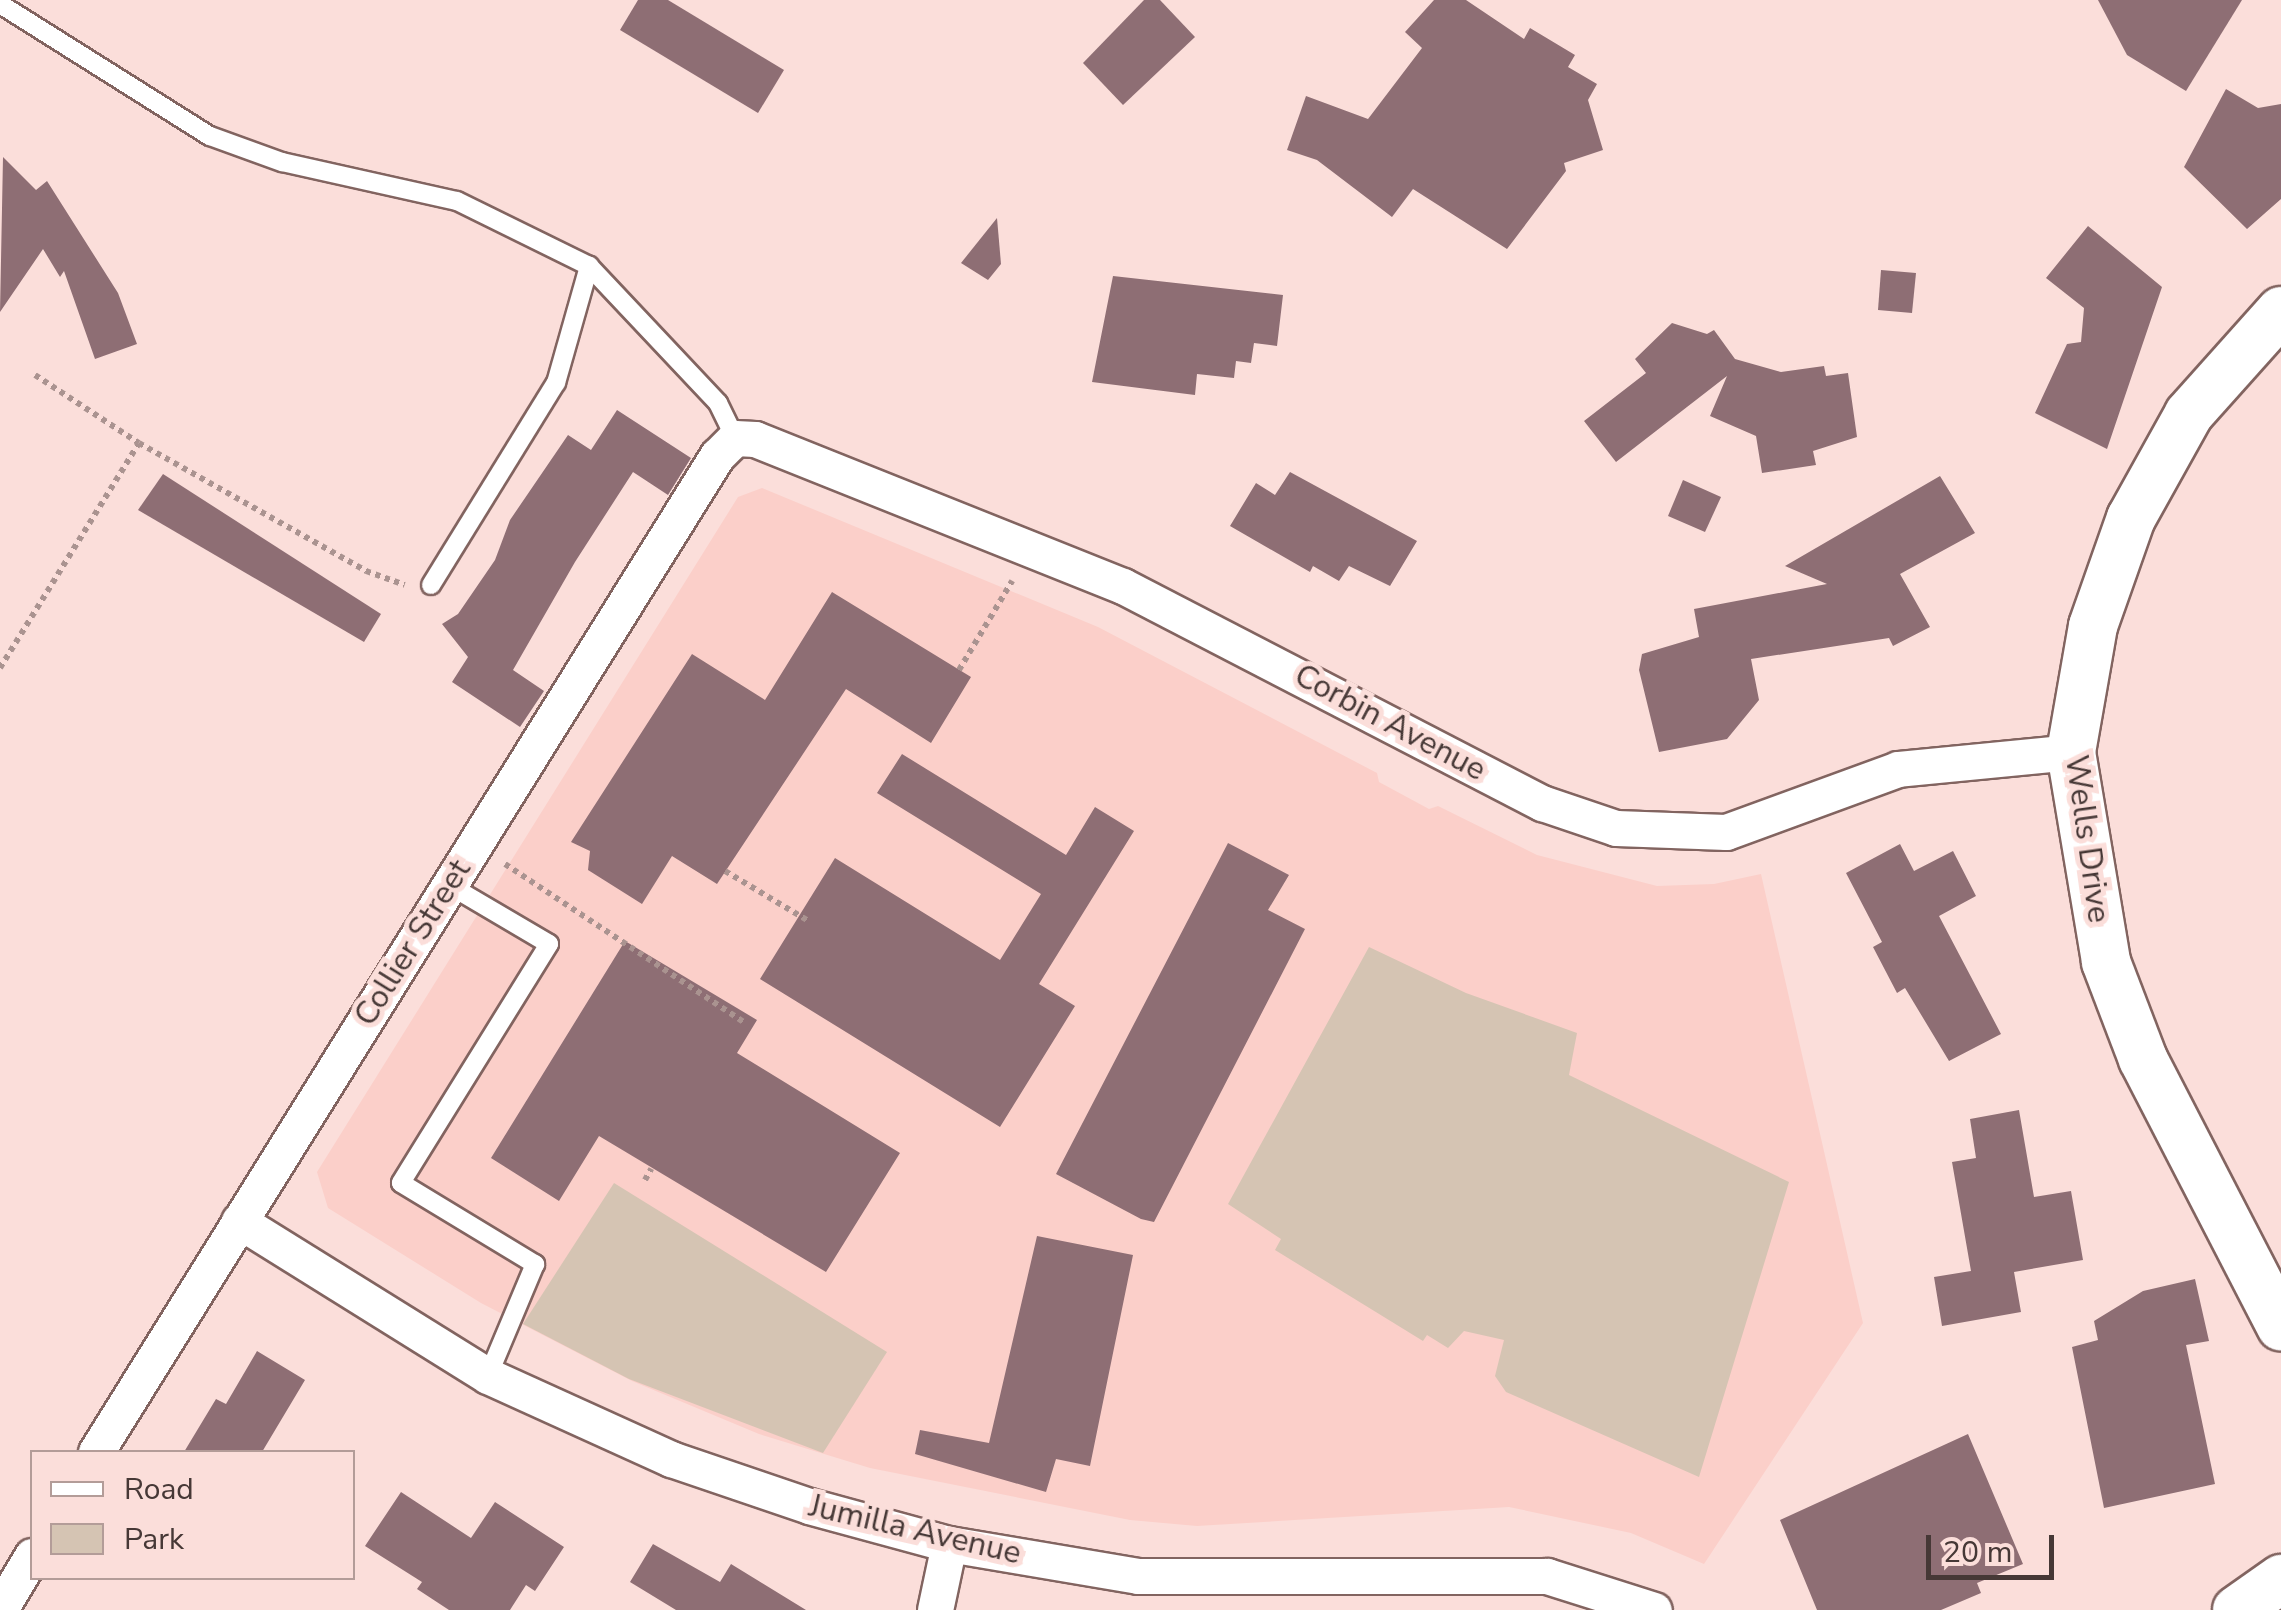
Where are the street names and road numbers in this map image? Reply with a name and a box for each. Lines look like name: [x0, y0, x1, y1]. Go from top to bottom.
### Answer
street label: Corbin Avenue: [1288, 657, 1492, 789]
street label: Wells Drive: [2056, 753, 2118, 925]
street label: Collier Street: [347, 853, 479, 1033]
street label: Jumilla Avenue: [805, 1487, 1025, 1573]

